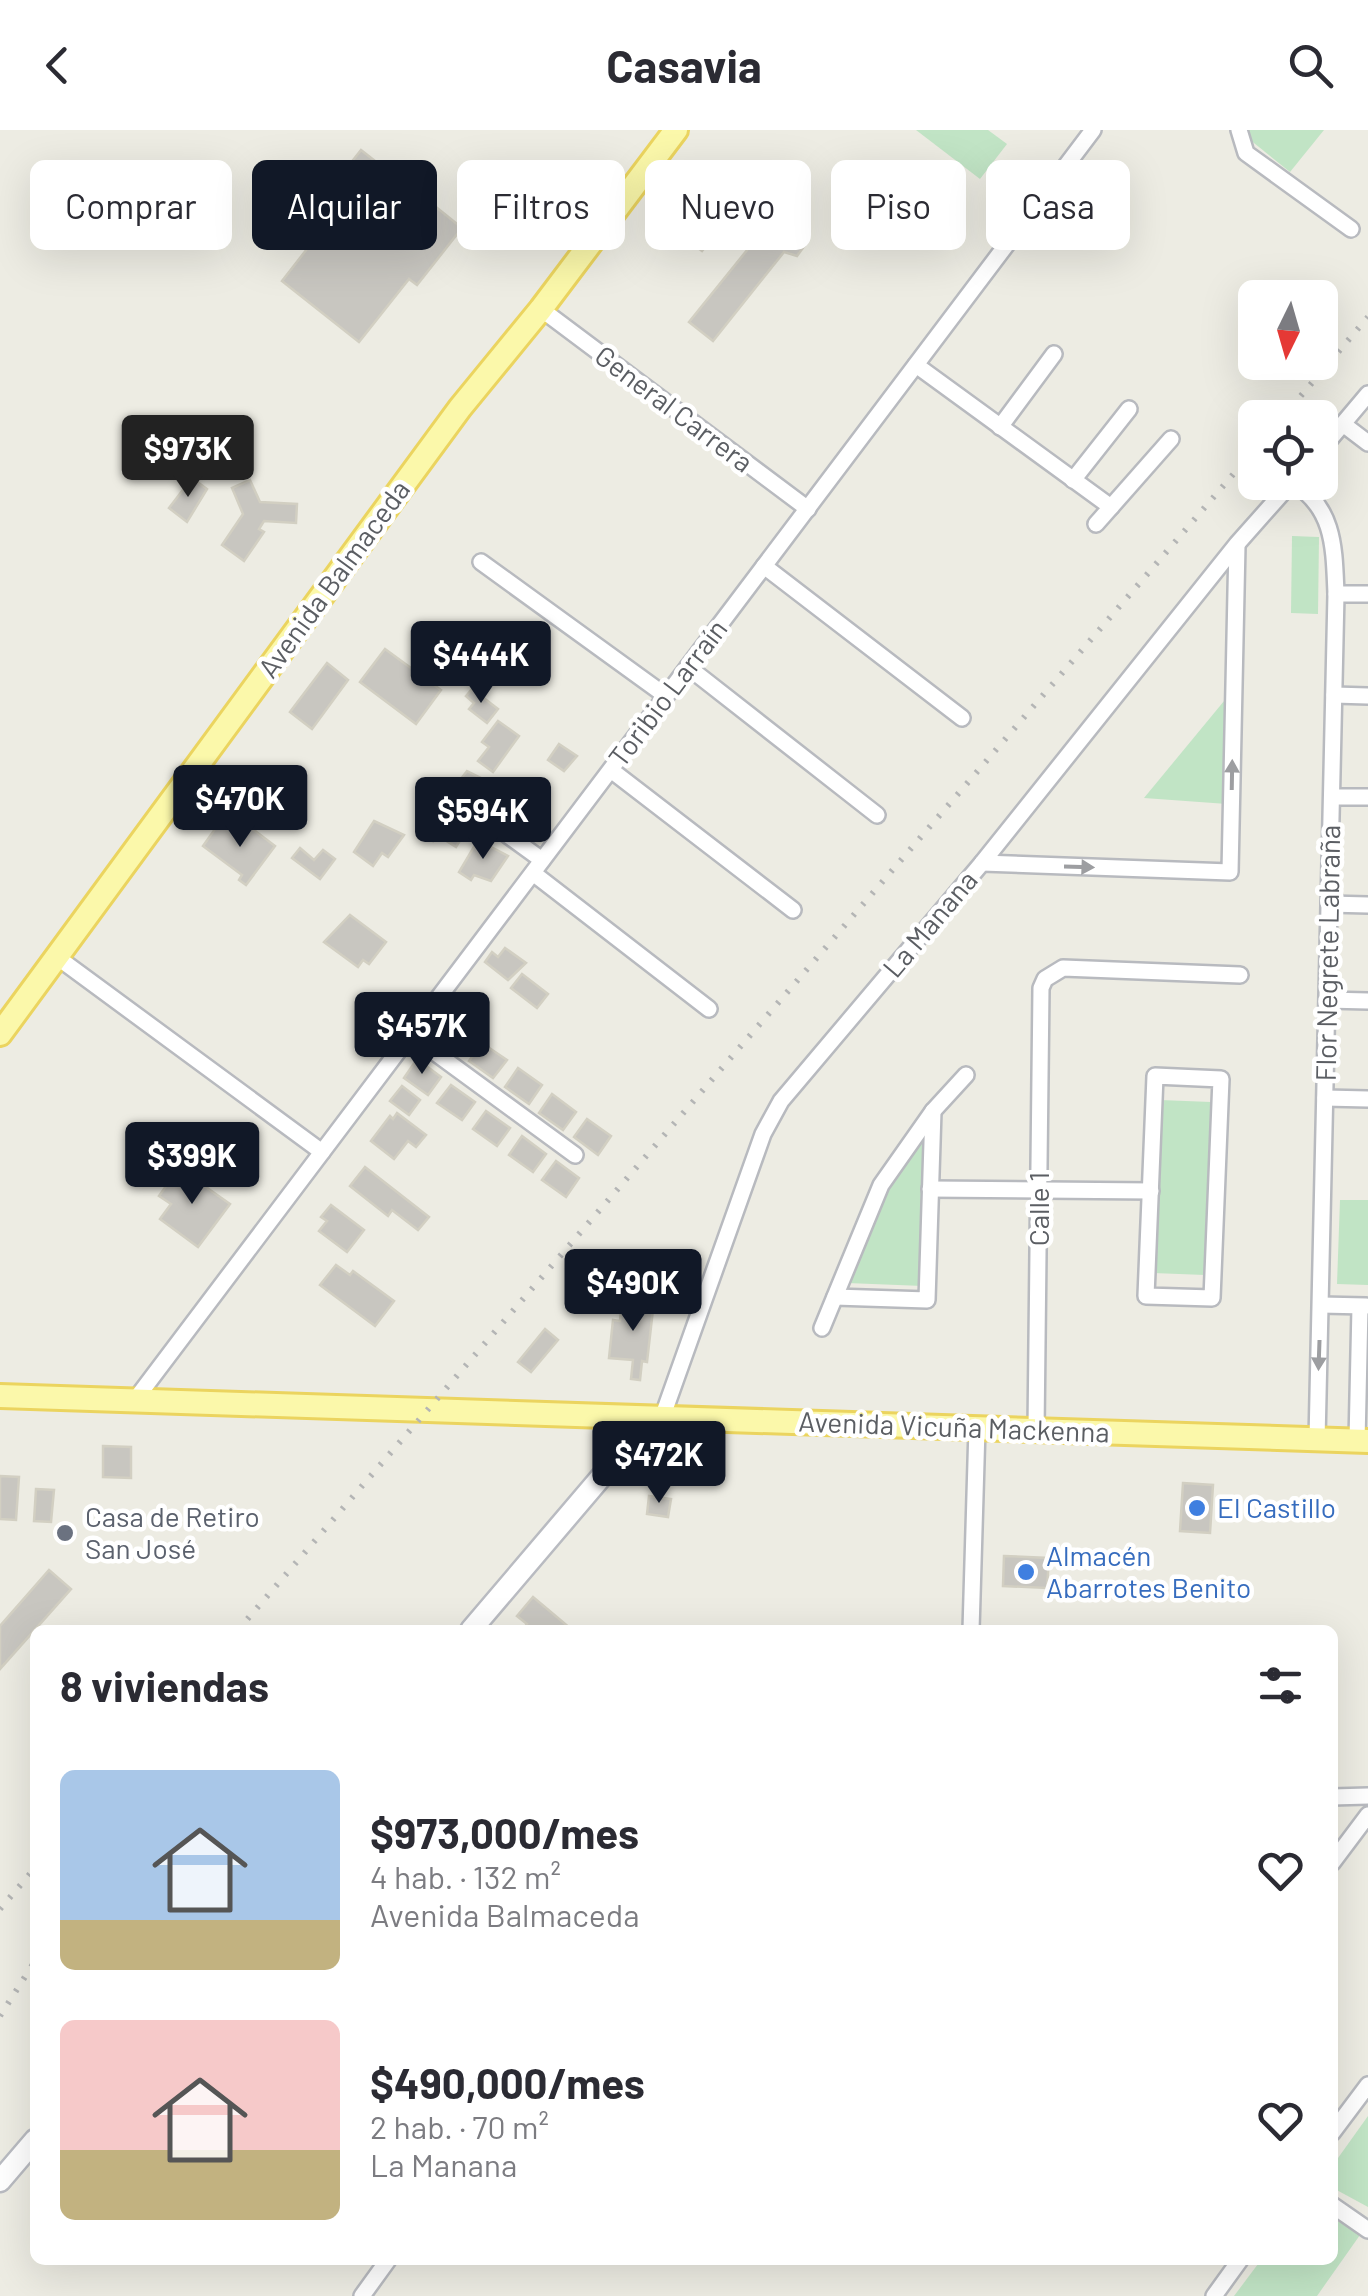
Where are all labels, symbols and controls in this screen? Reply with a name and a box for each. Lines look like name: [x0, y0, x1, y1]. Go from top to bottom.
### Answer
icon: back: [30, 38, 85, 93]
text: Casavia: [606, 38, 762, 92]
icon: search: [1283, 38, 1338, 93]
chip: Comprar: [30, 160, 232, 250]
chip: Alquilar: [252, 160, 437, 250]
chip: Filtros: [457, 160, 625, 250]
chip: Nuevo: [645, 160, 811, 250]
chip: Piso: [831, 160, 966, 250]
chip: Casa: [986, 160, 1130, 250]
north arrow: [1238, 280, 1338, 380]
map controls: [1238, 280, 1338, 500]
street label: General Carrera: [589, 338, 760, 479]
button: locate: [1238, 400, 1338, 500]
pin: $973K: [118, 415, 258, 500]
text: $973K: [144, 428, 232, 466]
street label: Avenida Balmaceda: [250, 473, 416, 684]
street label: Toribio Larraín: [601, 612, 734, 773]
pin: $444K: [411, 621, 551, 706]
text: $444K: [433, 634, 529, 672]
one-way arrow: [1224, 758, 1240, 790]
pin: $470K: [170, 765, 310, 850]
pin: $594K: [413, 777, 553, 862]
text: $470K: [195, 778, 285, 816]
text: $594K: [437, 790, 529, 828]
street label: Flor Negrete Labraña: [1308, 824, 1346, 1082]
one-way arrow: [1064, 859, 1096, 875]
street label: La Manana: [875, 863, 984, 984]
pin: $457K: [352, 992, 492, 1077]
text: $457K: [377, 1005, 467, 1043]
pin: $399K: [122, 1122, 262, 1207]
text: $399K: [147, 1135, 237, 1173]
street label: Calle 1: [1021, 1172, 1055, 1246]
pin: $490K: [563, 1249, 703, 1334]
text: $490K: [587, 1262, 679, 1300]
one-way arrow: [1311, 1339, 1327, 1371]
street label: Avenida Vicuña Mackenna: [798, 1404, 1110, 1448]
pin: $472K: [589, 1421, 729, 1506]
text: $472K: [614, 1434, 704, 1472]
place label: El Castillo: [1217, 1490, 1336, 1524]
marker: El Castillo: [1186, 1497, 1208, 1519]
place label: Casa de Retiro San José: [85, 1499, 260, 1565]
marker: Casa de Retiro San José: [54, 1522, 76, 1544]
place label: Almacén Abarrotes Benito: [1046, 1538, 1251, 1604]
marker: Almacén Abarrotes Benito: [1015, 1561, 1037, 1583]
icon: filters: [1253, 1658, 1308, 1713]
text: 8 viviendas: [60, 1660, 269, 1710]
text: $973,000/mes: [370, 1807, 639, 1857]
icon: home: [140, 1810, 260, 1930]
icon: heart: [1253, 1843, 1308, 1898]
text: 4 hab. · 132 m²: [370, 1857, 561, 1895]
text: Avenida Balmaceda: [370, 1895, 640, 1933]
text: $490,000/mes: [370, 2057, 645, 2107]
icon: home: [140, 2060, 260, 2180]
icon: heart: [1253, 2093, 1308, 2148]
text: 2 hab. · 70 m²: [370, 2107, 549, 2145]
text: La Manana: [370, 2145, 517, 2183]

